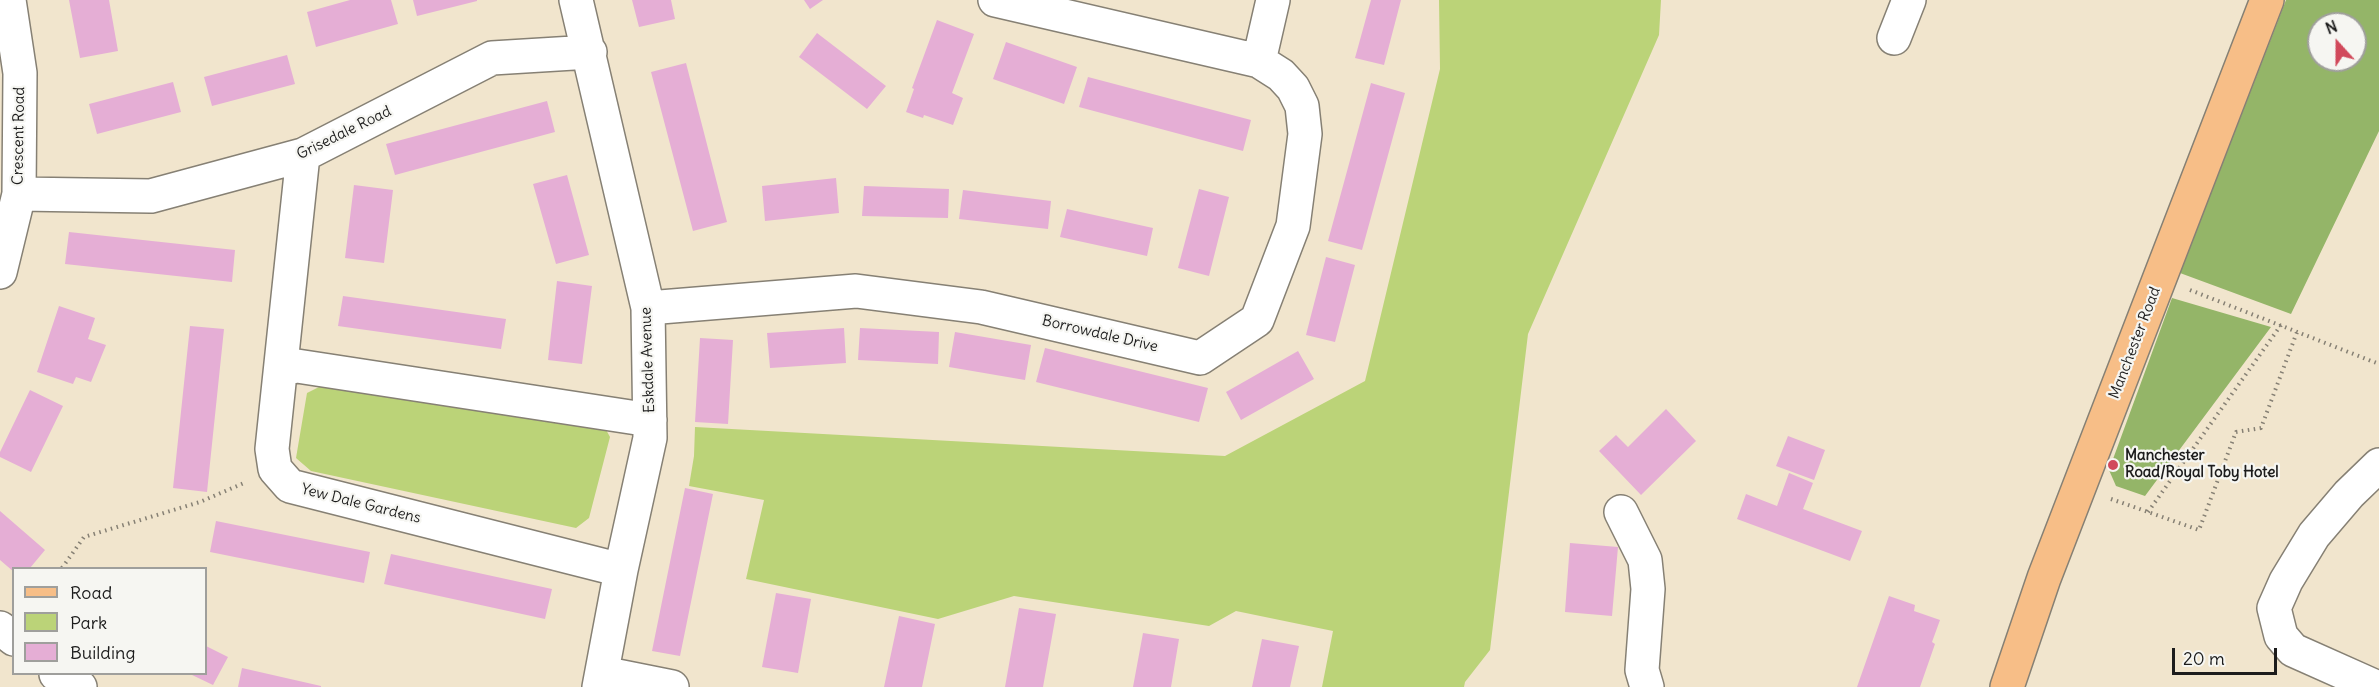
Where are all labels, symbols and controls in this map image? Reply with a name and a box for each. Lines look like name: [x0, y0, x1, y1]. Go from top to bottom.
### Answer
north arrow: [2307, 12, 2367, 72]
text: N: [2323, 16, 2340, 38]
street label: Crescent Road: [9, 87, 29, 185]
street label: Grisedale Road: [294, 102, 394, 164]
street label: Manchester Road: [2105, 285, 2165, 401]
street label: Eskdale Avenue: [637, 307, 659, 413]
street label: Borrowdale Drive: [1040, 312, 1160, 356]
place label: Manchester Road/Royal Toby Hotel: [2125, 447, 2279, 482]
marker: Manchester Road/Royal Toby Hotel: [2106, 458, 2120, 472]
street label: Yew Dale Gardens: [299, 480, 423, 528]
legend: [12, 567, 207, 675]
text: Road: [70, 581, 112, 604]
text: Park: [70, 611, 107, 634]
scale bar: [2175, 636, 2280, 674]
text: Building: [70, 641, 135, 664]
text: 20 m: [2183, 647, 2225, 670]

